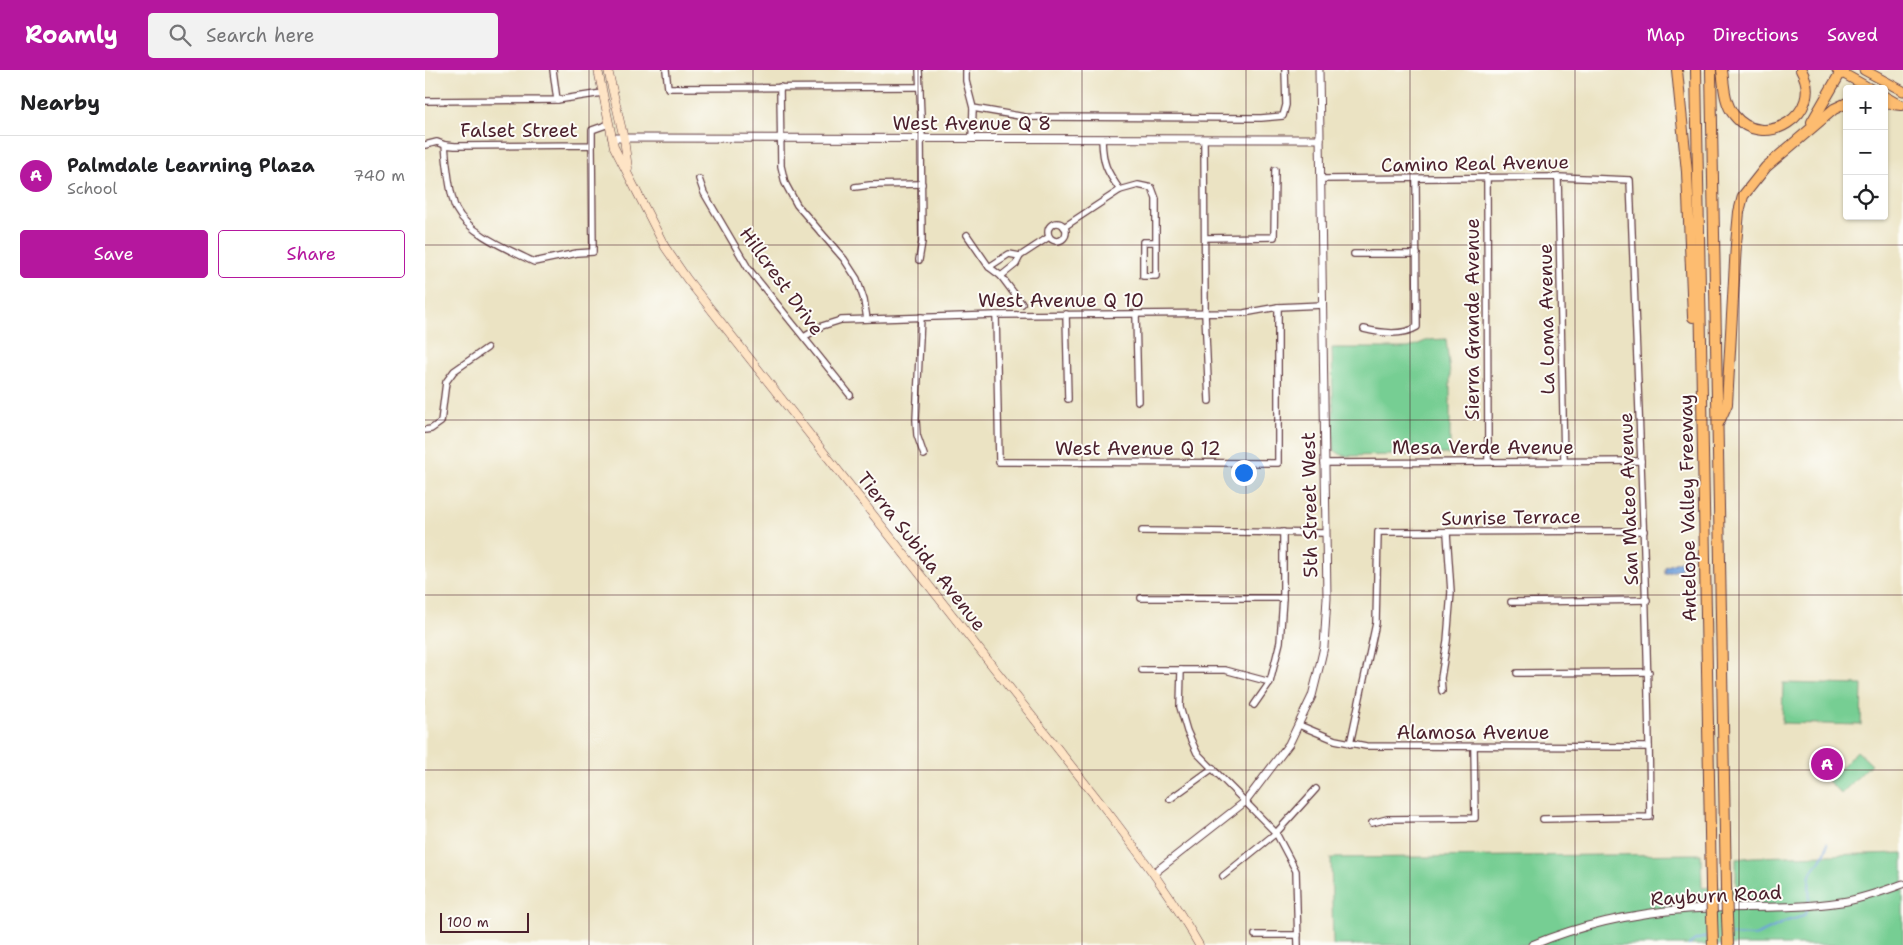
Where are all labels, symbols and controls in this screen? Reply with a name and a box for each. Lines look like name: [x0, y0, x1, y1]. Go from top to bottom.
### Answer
search box: [148, 13, 498, 58]
text: Roamly: [25, 19, 118, 51]
icon: search: [166, 21, 194, 49]
text: Search here: [206, 23, 315, 48]
text: Map: [1647, 23, 1685, 47]
text: Directions: [1713, 23, 1799, 47]
text: Saved: [1827, 23, 1878, 47]
map controls: [1843, 85, 1888, 220]
button: +: [1843, 85, 1888, 130]
text: Nearby: [20, 89, 100, 117]
street label: West Avenue Q 8: [893, 111, 1051, 136]
street label: Falset Street: [460, 118, 578, 143]
button: −: [1843, 130, 1888, 175]
street label: Camino Real Avenue: [1381, 149, 1569, 178]
text: Palmdale Learning Plaza: [67, 153, 315, 178]
text: A: [30, 165, 42, 186]
text: 740 m: [353, 165, 405, 186]
button: locate: [1843, 175, 1888, 220]
text: School: [67, 178, 117, 199]
street label: Sierra Grande Avenue: [1460, 218, 1485, 420]
street label: Hillcrest Drive: [734, 222, 829, 340]
button: Save: [20, 230, 208, 278]
button: Share: [218, 230, 405, 278]
street label: La Loma Avenue: [1533, 243, 1560, 395]
street label: West Avenue Q 10: [978, 288, 1144, 313]
street label: Antelope Valley Freeway: [1673, 394, 1702, 622]
street label: San Mateo Avenue: [1613, 412, 1644, 586]
street label: 5th Street West: [1296, 432, 1323, 578]
street label: Mesa Verde Avenue: [1392, 435, 1574, 460]
street label: West Avenue Q 12: [1055, 436, 1221, 461]
your location: [1231, 460, 1257, 486]
street label: Tierra Subida Avenue: [851, 466, 992, 636]
street label: Sunrise Terrace: [1441, 504, 1581, 531]
street label: Alamosa Avenue: [1396, 720, 1550, 745]
pin: A: [1811, 745, 1843, 783]
street label: Rayburn Road: [1650, 880, 1782, 911]
scale bar: [440, 910, 529, 933]
text: 100 m: [447, 913, 489, 931]

